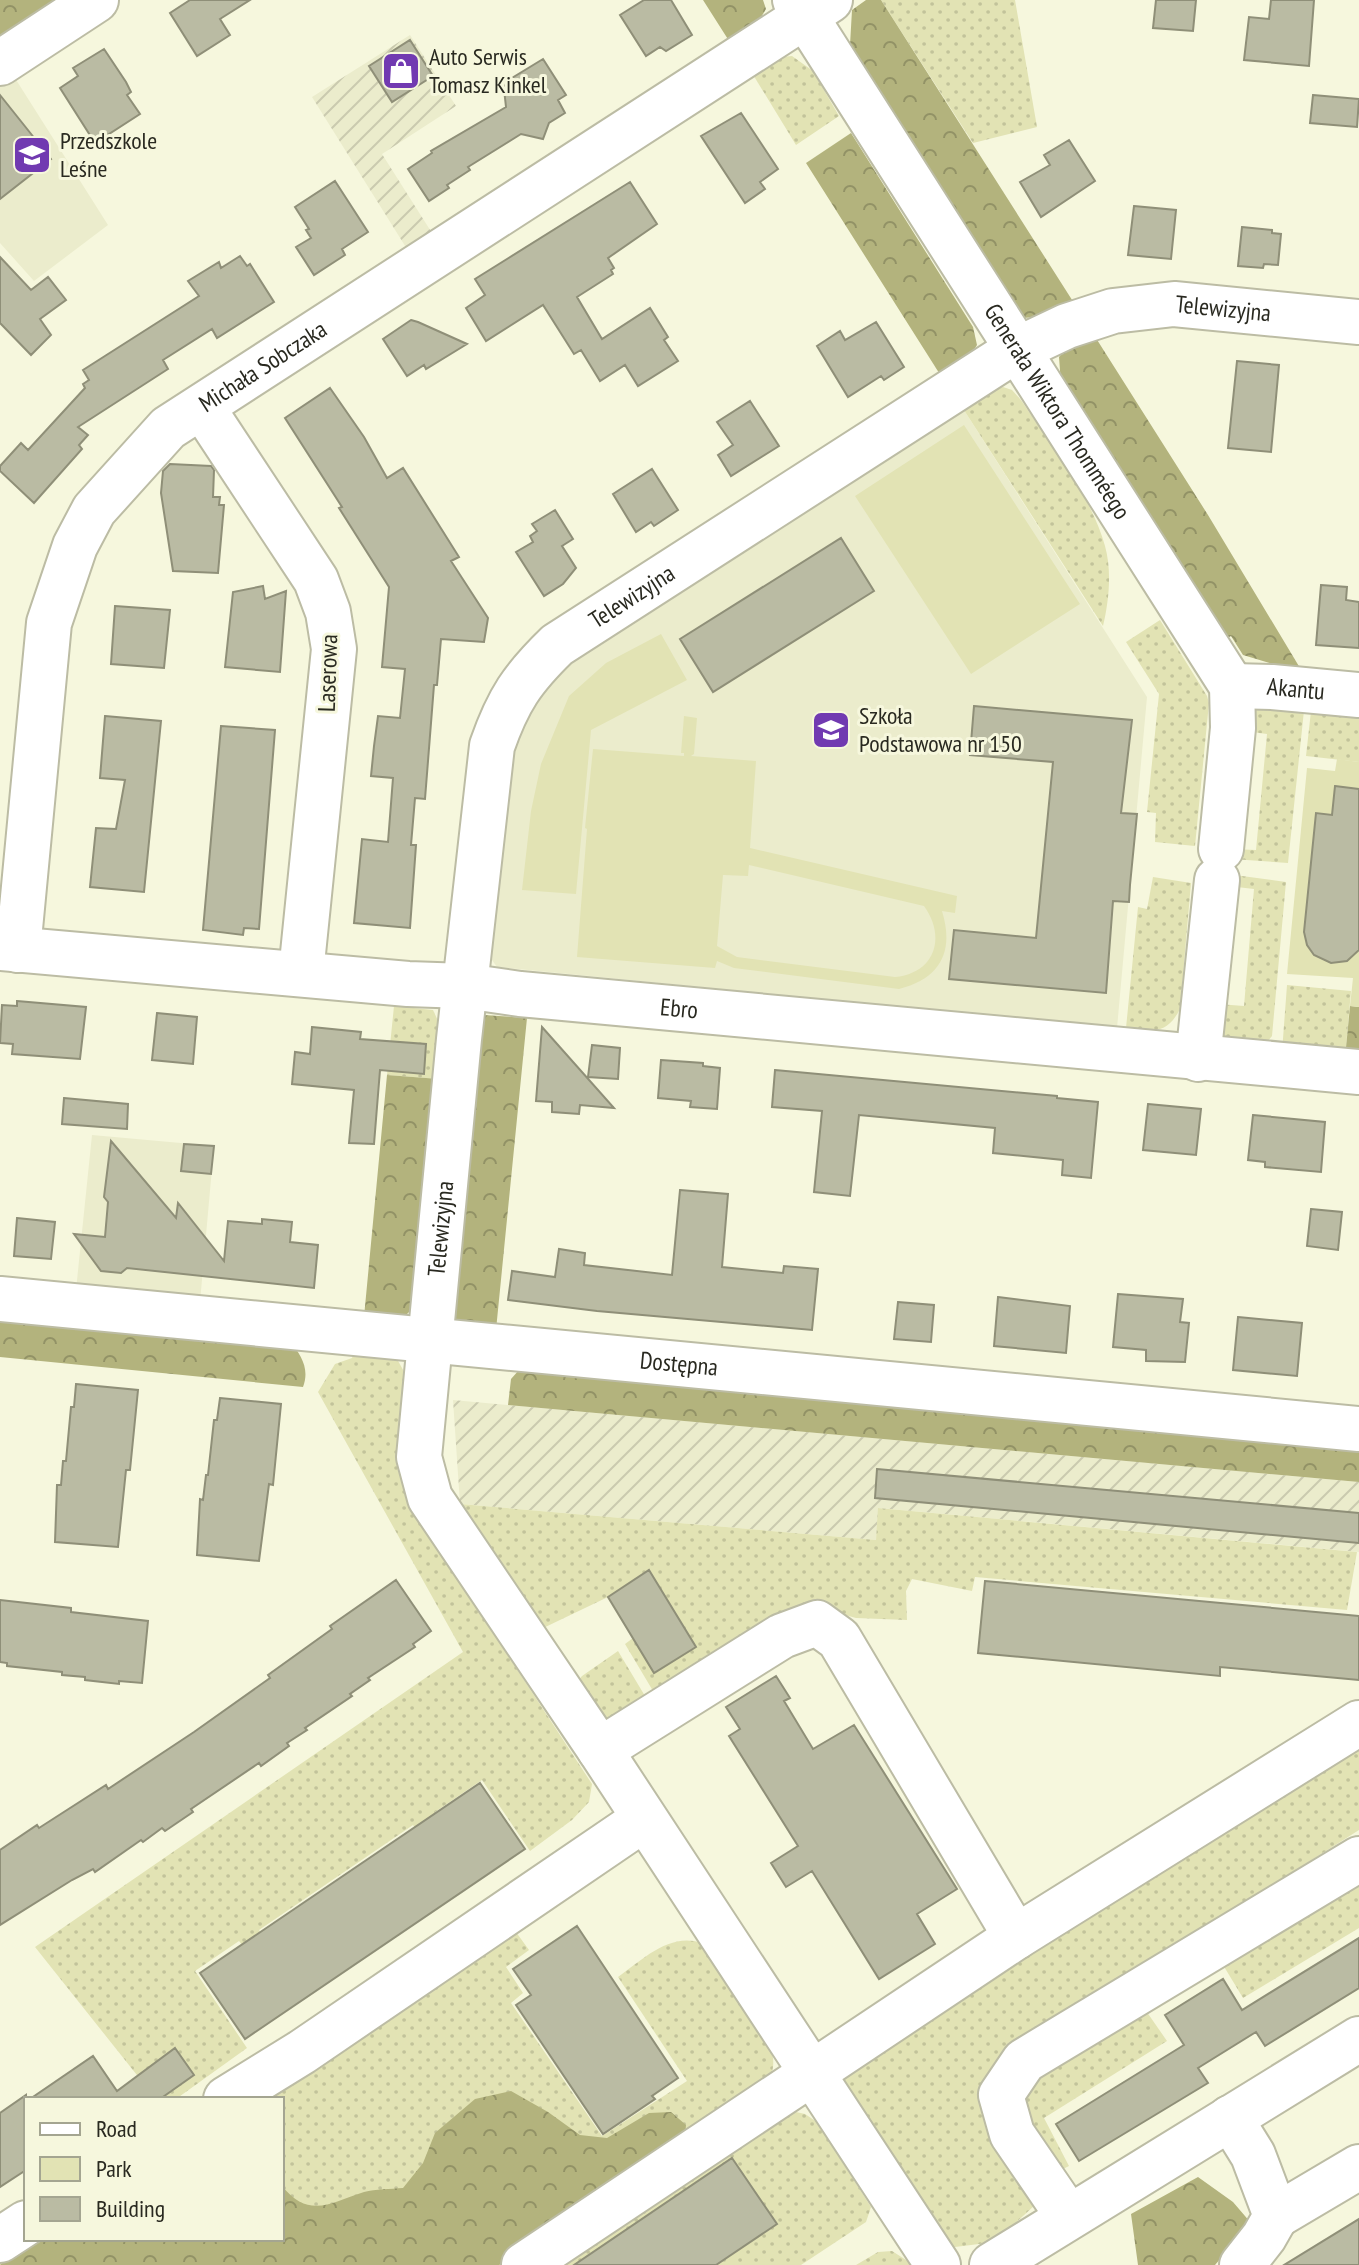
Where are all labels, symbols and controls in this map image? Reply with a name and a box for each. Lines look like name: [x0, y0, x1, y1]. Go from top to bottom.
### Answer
place label: Auto Serwis Tomasz Kinkel: [429, 41, 547, 100]
shop icon: Auto Serwis Tomasz Kinkel: [380, 50, 422, 92]
place label: Przedszkole Leśne: [60, 125, 157, 184]
school or university icon: Przedszkole Leśne: [11, 134, 53, 176]
street label: Telewizyjna: [1174, 288, 1272, 328]
street label: Generała Wiktora Thomméego: [977, 298, 1138, 525]
street label: Michała Sobczaka: [193, 314, 332, 419]
street label: Telewizyjna: [583, 557, 680, 635]
street label: Laserowa: [311, 634, 344, 712]
street label: Akantu: [1266, 671, 1326, 707]
place label: Szkoła Podstawowa nr 150: [859, 700, 1022, 759]
school or university icon: Szkoła Podstawowa nr 150: [810, 709, 852, 751]
street label: Ebro: [659, 991, 699, 1025]
street label: Telewizyjna: [420, 1179, 460, 1278]
street label: Dostępna: [639, 1344, 719, 1383]
legend: [24, 2097, 284, 2241]
text: Road: [96, 2113, 137, 2144]
text: Park: [96, 2153, 132, 2184]
text: Building: [96, 2193, 165, 2224]

